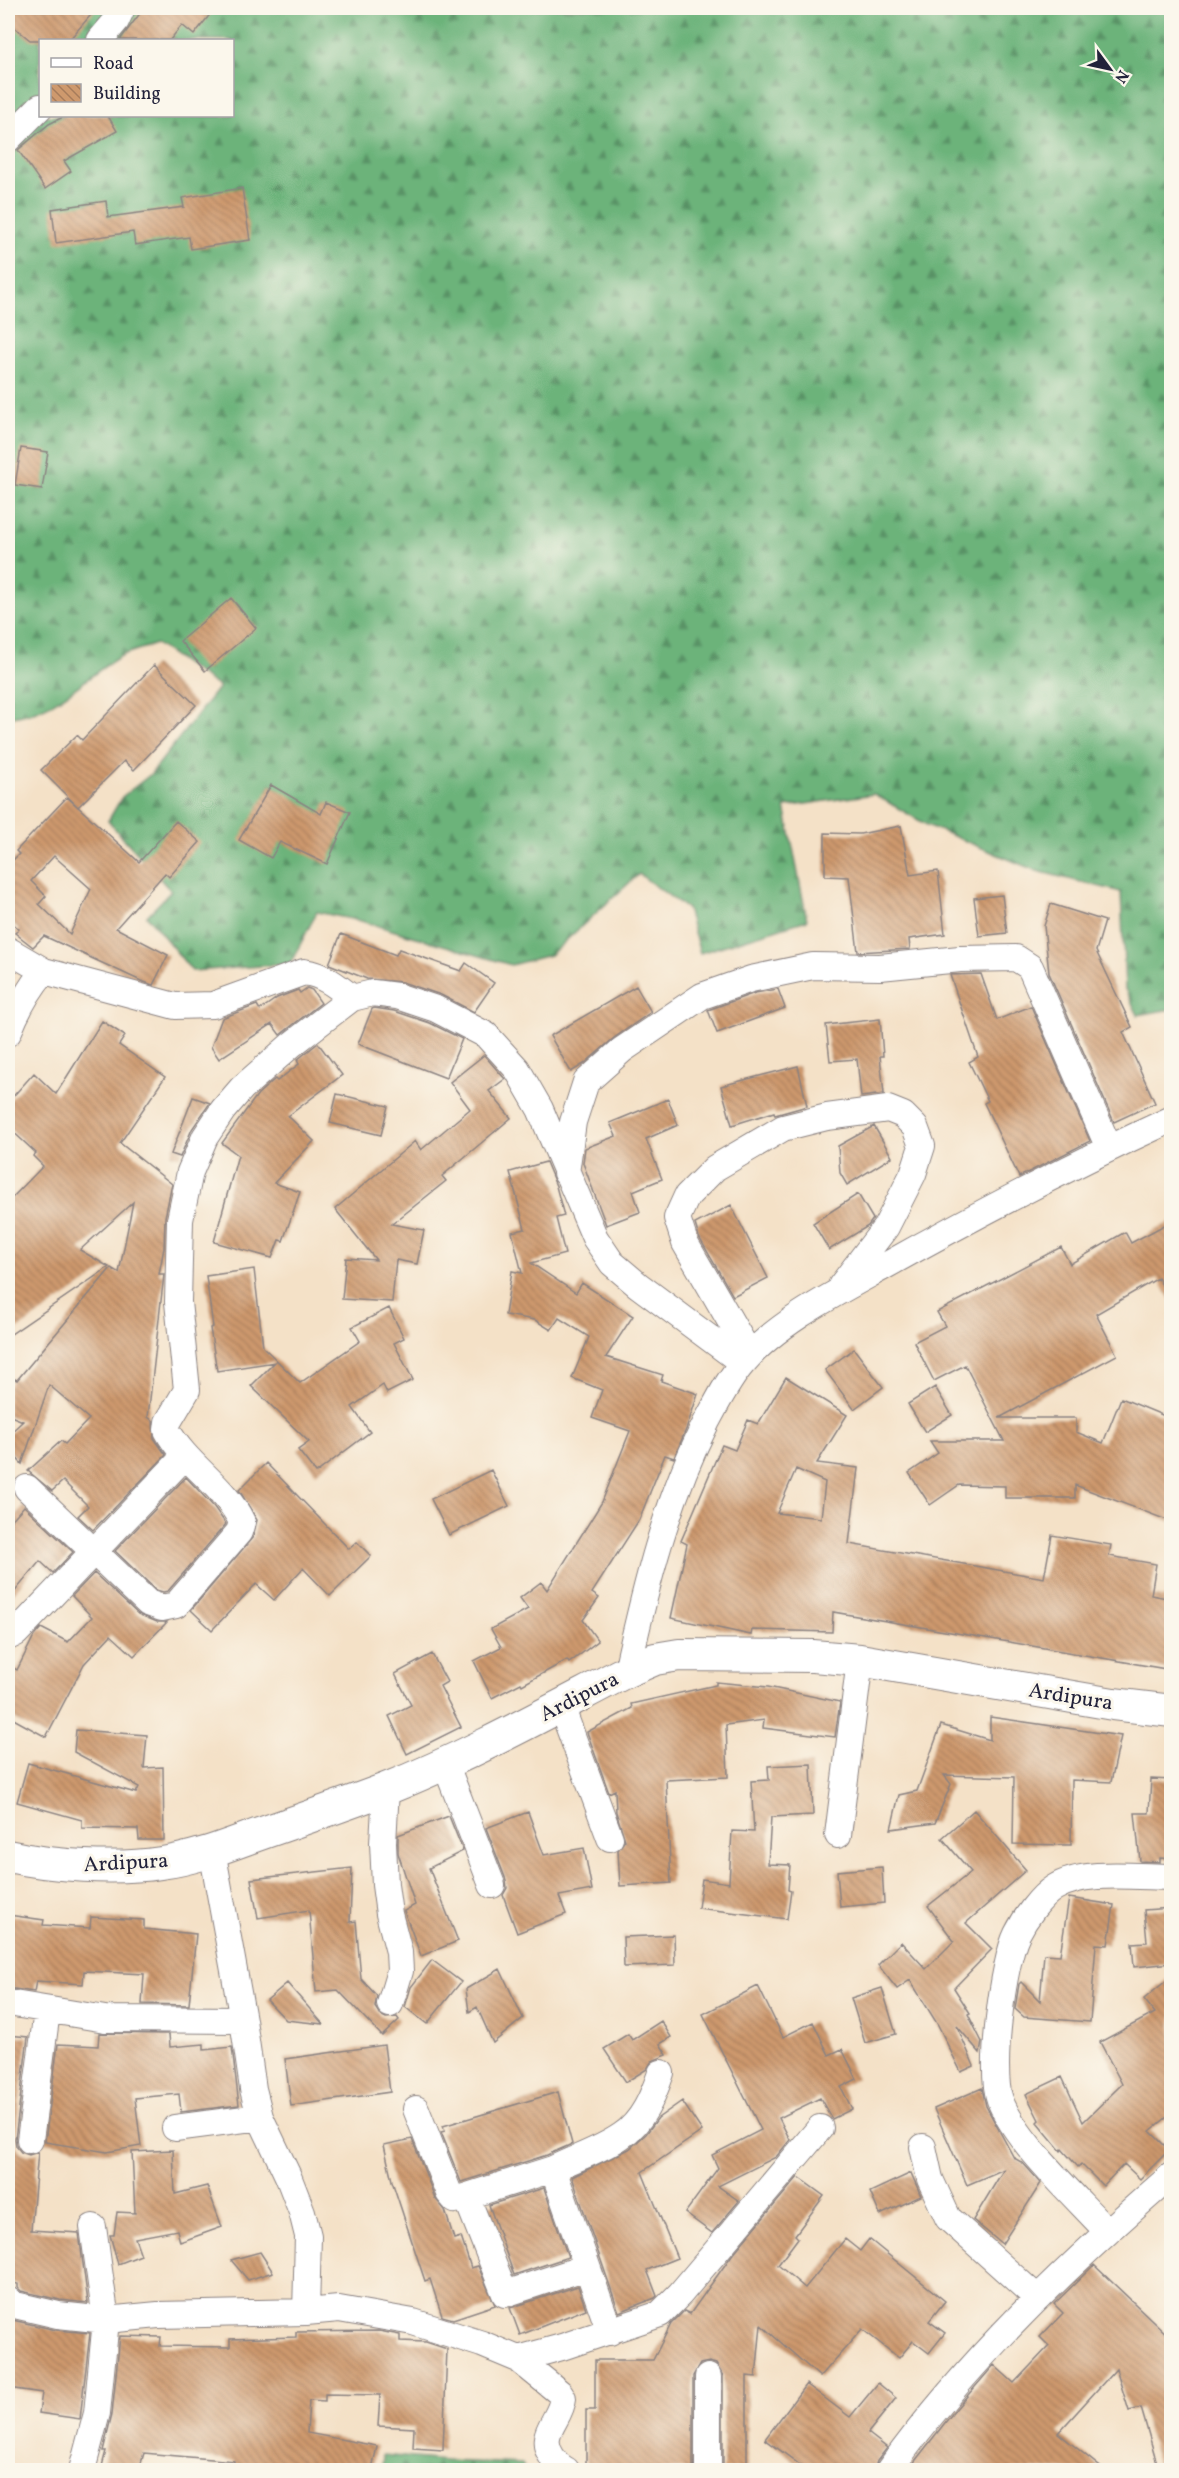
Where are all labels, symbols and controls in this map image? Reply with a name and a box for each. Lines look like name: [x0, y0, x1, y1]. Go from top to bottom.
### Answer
legend: [39, 39, 234, 117]
north arrow: [1080, 39, 1140, 99]
text: Road: [93, 52, 134, 77]
text: N: [1108, 65, 1133, 87]
text: Building: [93, 82, 161, 107]
street label: Ardipura: [535, 1665, 624, 1730]
street label: Ardipura: [1027, 1677, 1115, 1718]
street label: Ardipura: [83, 1847, 169, 1880]

